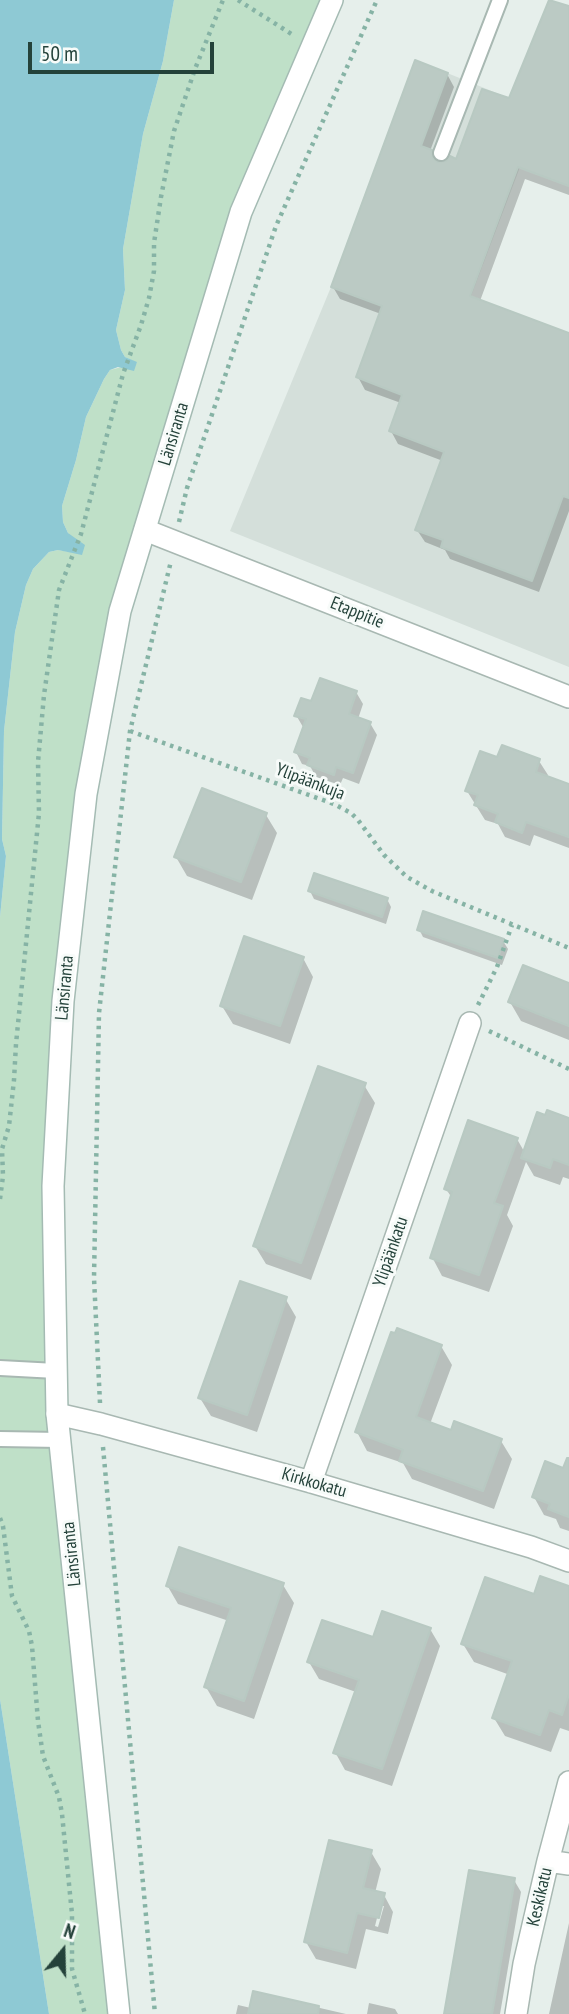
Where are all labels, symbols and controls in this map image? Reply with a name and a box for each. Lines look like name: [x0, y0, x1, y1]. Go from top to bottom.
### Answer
scale bar: [32, 28, 217, 72]
text: 50 m: [41, 40, 78, 67]
street label: Länsiranta: [154, 400, 194, 468]
street label: Etappitie: [327, 593, 387, 633]
street label: Ylipäänkuja: [272, 759, 348, 805]
street label: Länsiranta: [51, 955, 79, 1021]
street label: Ylipäänkatu: [369, 1214, 413, 1290]
street label: Kirkkokatu: [279, 1463, 349, 1503]
street label: Länsiranta: [58, 1521, 86, 1587]
street label: Keskikatu: [523, 1866, 557, 1928]
north arrow: [28, 1916, 98, 1986]
text: N: [61, 1918, 79, 1944]

